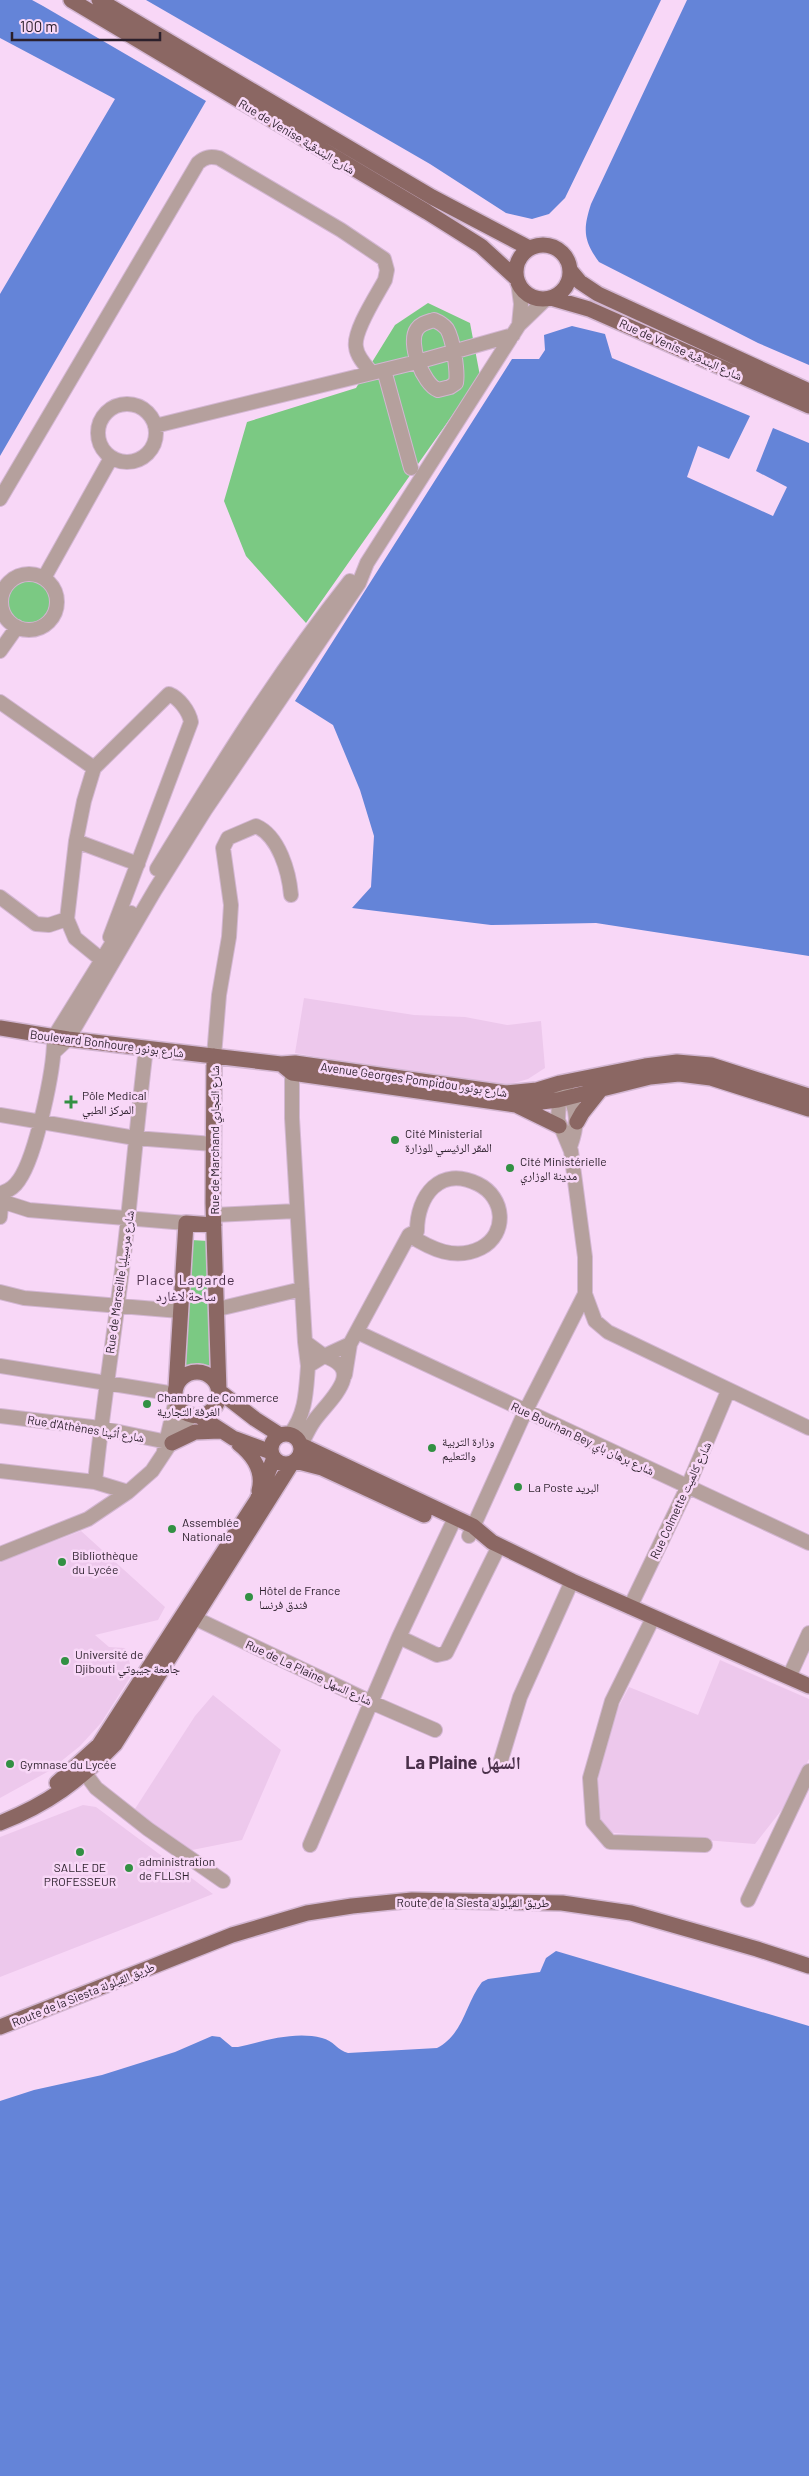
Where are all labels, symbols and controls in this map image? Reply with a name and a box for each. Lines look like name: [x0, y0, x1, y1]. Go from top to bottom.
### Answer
scale bar: [12, 10, 160, 42]
text: 100 m: [20, 17, 58, 35]
street label: Rue de Venise شارع البندقية: [235, 96, 358, 178]
street label: Rue de Venise شارع البندقية: [617, 316, 745, 384]
street label: Boulevard Bonhoure شارع بونور: [29, 1027, 185, 1061]
street label: Avenue Georges Pompidou شارع بونور: [319, 1059, 508, 1101]
street label: Rue de Marchand شارع التجاري: [207, 1065, 225, 1215]
place label: Pôle Medical المركز الطبي: [82, 1088, 147, 1120]
marker: Pôle Medical المركز الطبي: [64, 1095, 78, 1109]
place label: Cité Ministerial المقر الرئيسي للوزارة: [405, 1126, 492, 1158]
marker: Cité Ministerial المقر الرئيسي للوزارة: [389, 1134, 401, 1146]
place label: Cité Ministérielle مدينة الوزاري: [520, 1154, 607, 1186]
marker: Cité Ministérielle مدينة الوزاري: [504, 1162, 516, 1174]
street label: Rue de Marseille شارع مرسيليا: [102, 1209, 138, 1355]
district label: Place Lagarde ساحة لاغارد: [136, 1271, 236, 1305]
place label: Chambre de Commerce الغرفة التجارية: [157, 1390, 279, 1419]
marker: Chambre de Commerce الغرفة التجارية: [141, 1398, 153, 1410]
street label: Rue Bourhan Bey شارع برهان باي: [508, 1399, 657, 1481]
street label: Rue d'Athènes شارع أثينا: [26, 1412, 146, 1446]
place label: وزارة التربية والتعليم: [442, 1434, 495, 1464]
street label: Rue Colmette شارع كالميت: [647, 1439, 715, 1562]
marker: وزارة التربية والتعليم: [426, 1442, 438, 1454]
place label: La Poste البريد: [528, 1480, 599, 1495]
marker: La Poste البريد: [512, 1481, 524, 1493]
place label: Assemblée Nationale: [182, 1515, 239, 1543]
marker: Assemblée Nationale: [166, 1523, 178, 1535]
place label: Bibliothèque du Lycée: [72, 1548, 138, 1576]
marker: Bibliothèque du Lycée: [56, 1556, 68, 1568]
place label: Hôtel de France فندق فرنسا: [259, 1583, 340, 1612]
marker: Hôtel de France فندق فرنسا: [243, 1591, 255, 1603]
street label: Rue de La Plaine شارع السهل: [243, 1637, 374, 1709]
place label: Université de Djibouti جامعة جيبوتي: [75, 1647, 180, 1679]
marker: Université de Djibouti جامعة جيبوتي: [59, 1655, 71, 1667]
district label: La Plaine السهل: [405, 1751, 521, 1774]
place label: Gymnase du Lycée: [20, 1757, 116, 1771]
marker: Gymnase du Lycée: [4, 1758, 16, 1770]
marker: SALLE DE PROFESSEUR: [74, 1846, 86, 1858]
place label: administration de FLLSH: [139, 1854, 215, 1882]
place label: SALLE DE PROFESSEUR: [44, 1860, 116, 1888]
marker: administration de FLLSH: [123, 1862, 135, 1874]
street label: Route de la Siesta طريق القيلولة: [397, 1895, 549, 1910]
street label: Route de la Siesta طريق القيلولة: [10, 1959, 157, 2030]

